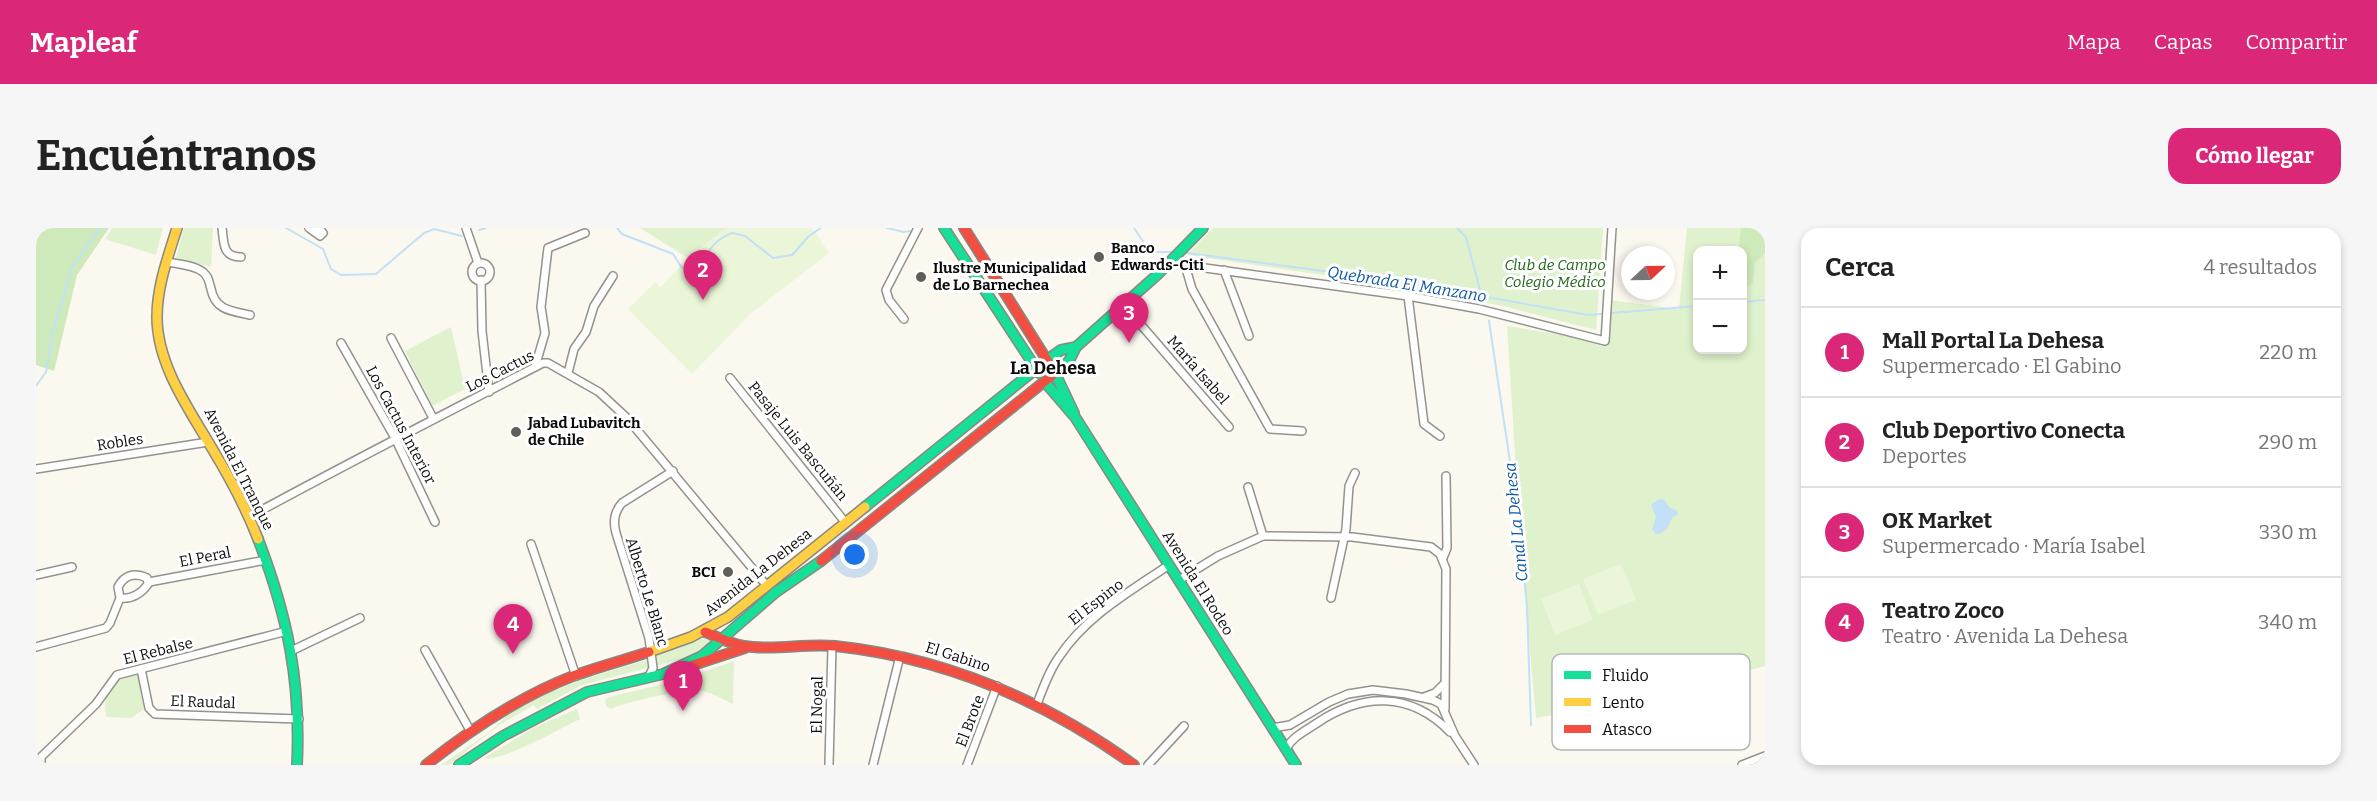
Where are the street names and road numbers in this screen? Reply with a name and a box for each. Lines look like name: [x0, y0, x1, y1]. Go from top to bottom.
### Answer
street label: María Isabel: [1163, 332, 1233, 408]
street label: Los Cactus: [463, 346, 537, 396]
street label: Los Cactus Interior: [362, 363, 440, 487]
street label: Pasaje Luis Bascuñán: [744, 378, 852, 505]
street label: Avenida El Tranque: [200, 405, 278, 533]
street label: Robles: [96, 429, 144, 455]
street label: Avenida La Dehesa: [701, 525, 815, 619]
street label: Avenida El Rodeo: [1159, 527, 1237, 639]
street label: Alberto Le Blanc: [622, 535, 672, 649]
street label: El Peral: [178, 543, 232, 571]
street label: El Espino: [1065, 575, 1127, 629]
street label: El Rebalse: [121, 634, 195, 668]
street label: El Gabino: [923, 638, 993, 676]
street label: El Nogal: [807, 676, 827, 734]
street label: El Raudal: [170, 692, 236, 712]
street label: El Brote: [952, 692, 988, 750]

